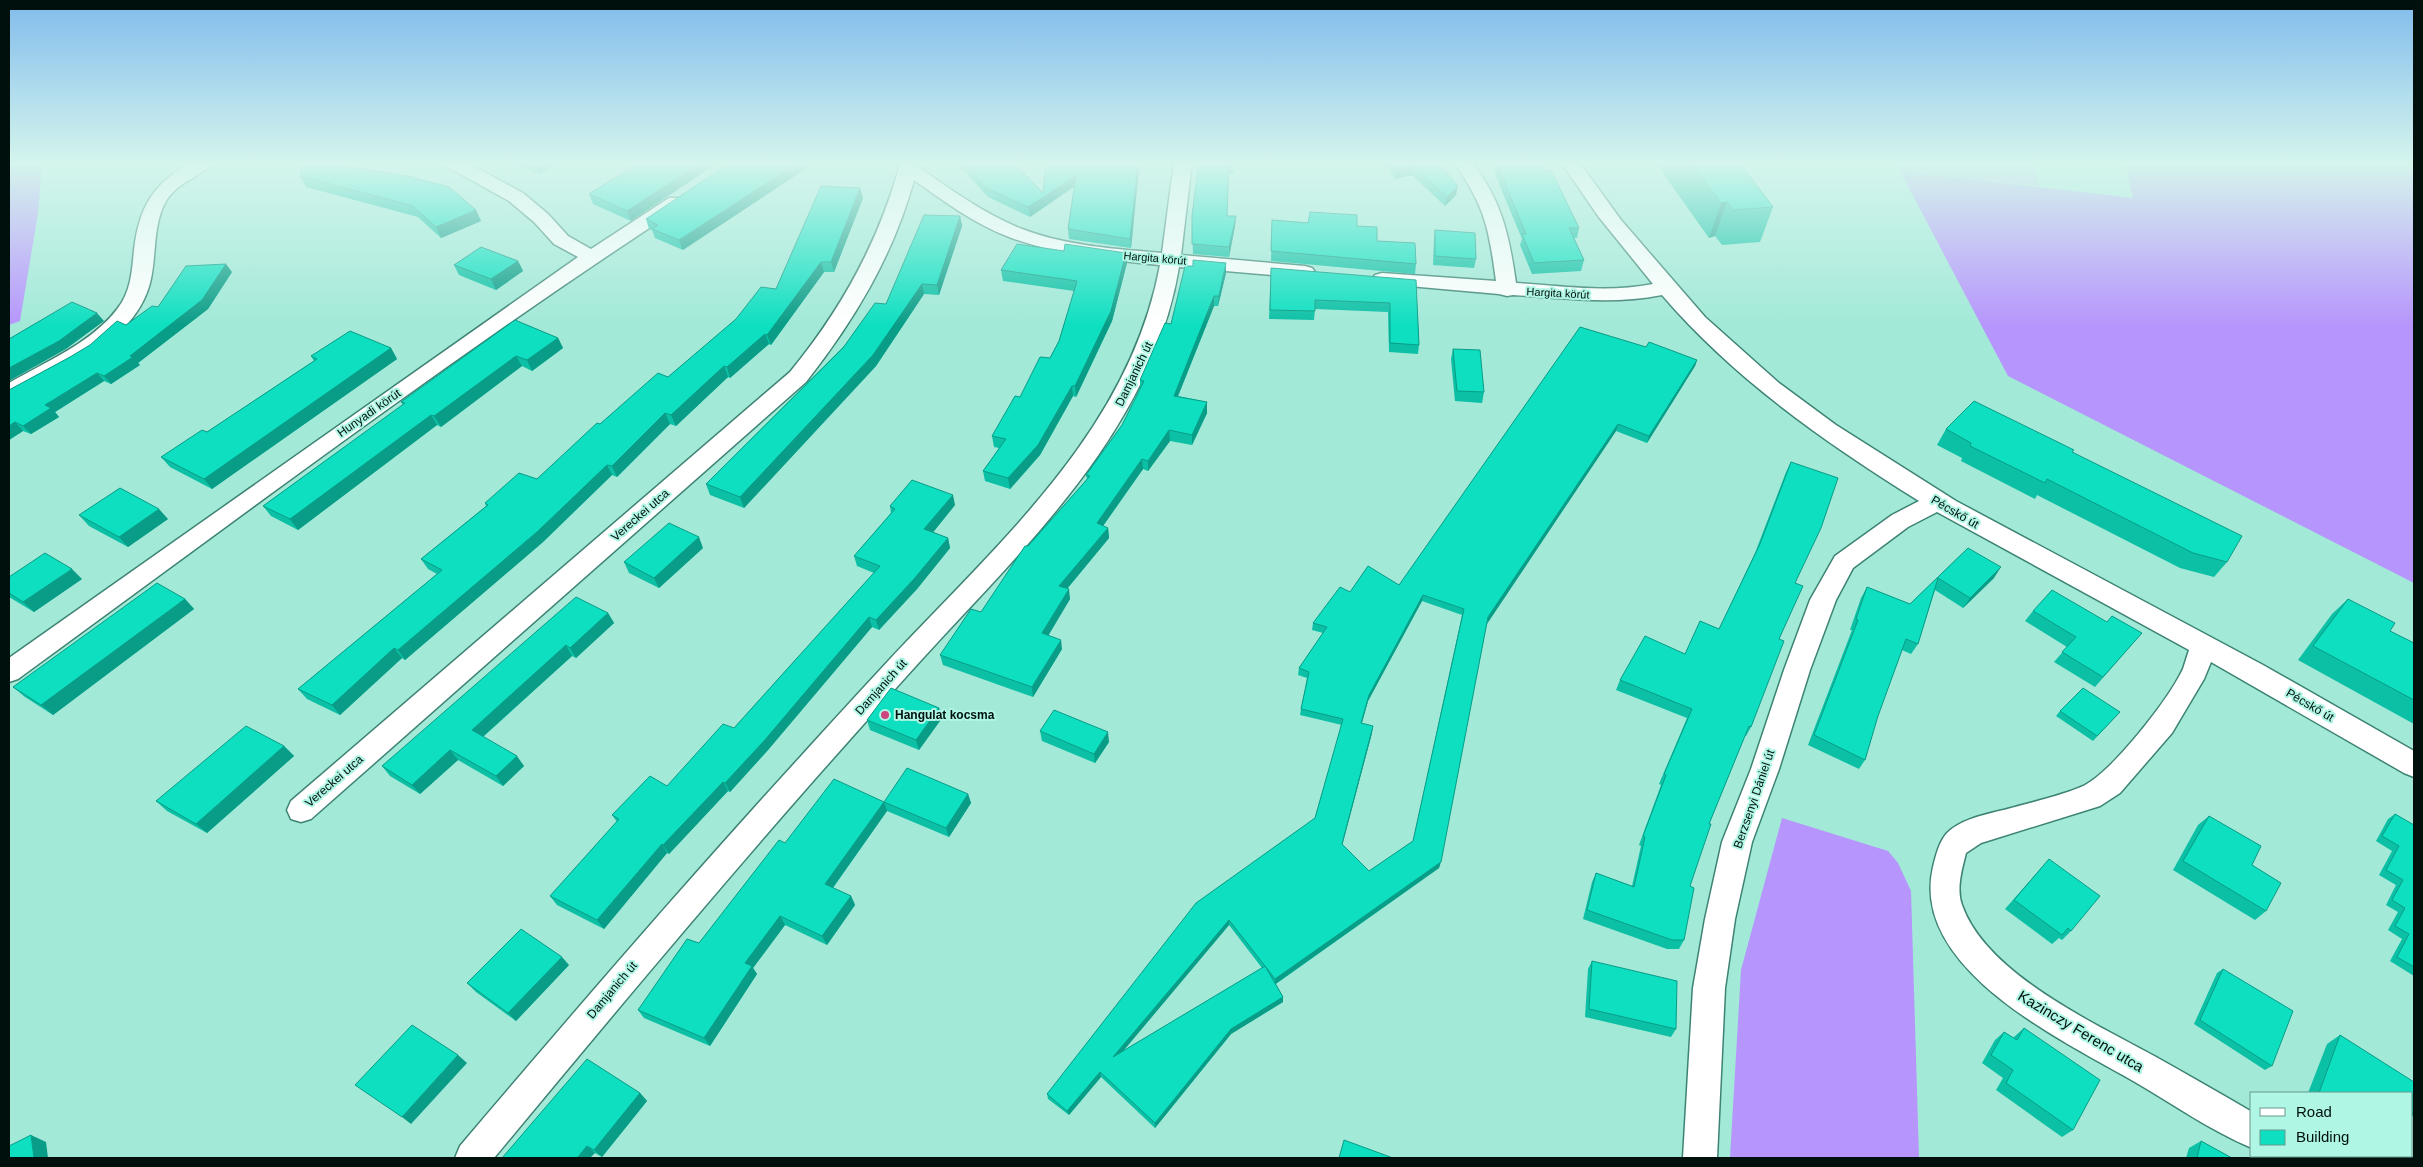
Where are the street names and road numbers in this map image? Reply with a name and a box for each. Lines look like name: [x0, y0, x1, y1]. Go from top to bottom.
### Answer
street label: Hargita körút: [1123, 249, 1187, 267]
street label: Hargita körút: [1526, 285, 1590, 301]
street label: Damjanich út: [1112, 339, 1156, 409]
street label: Hunyadi körút: [335, 386, 404, 440]
street label: Vereckei utca: [608, 486, 672, 544]
street label: Pécskő út: [1929, 493, 1982, 532]
street label: Damjanich út: [852, 656, 910, 718]
street label: Pécskő út: [2284, 686, 2337, 725]
street label: Berzsenyi Dániel út: [1731, 747, 1778, 850]
street label: Vereckei utca: [302, 752, 366, 810]
street label: Damjanich út: [584, 958, 640, 1021]
street label: Kazinczy Ferenc utca: [2015, 987, 2147, 1076]

